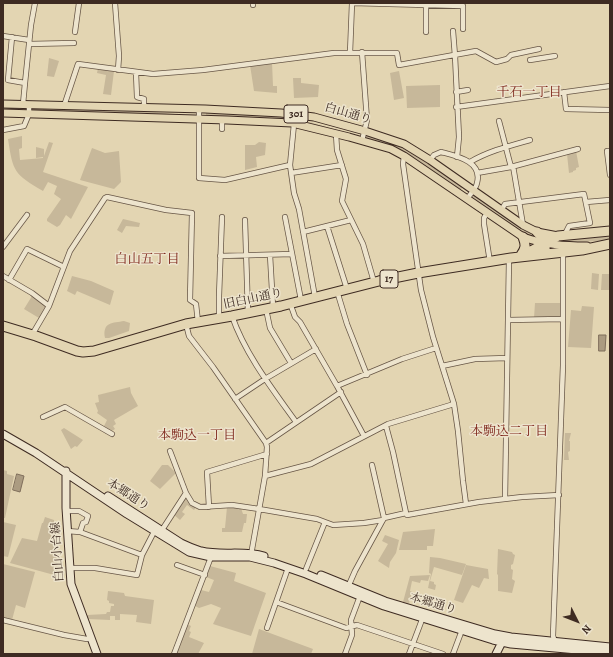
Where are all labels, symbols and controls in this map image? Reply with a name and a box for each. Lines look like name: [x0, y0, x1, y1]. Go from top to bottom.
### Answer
district label: 千石一丁目: [497, 85, 561, 101]
street label: 白山通り: [323, 100, 373, 128]
road number: 301: [284, 105, 308, 123]
district label: 白山五丁目: [115, 252, 179, 268]
road number: 17: [380, 270, 398, 288]
street label: 旧白山通り: [222, 286, 284, 312]
district label: 本駒込二丁目: [470, 424, 548, 440]
district label: 本駒込一丁目: [158, 428, 236, 444]
street label: 本郷通り: [104, 476, 152, 514]
street label: 白山小台線: [49, 522, 67, 582]
street label: 本郷通り: [408, 590, 458, 618]
north arrow: [557, 601, 597, 641]
text: N: [578, 621, 595, 637]

